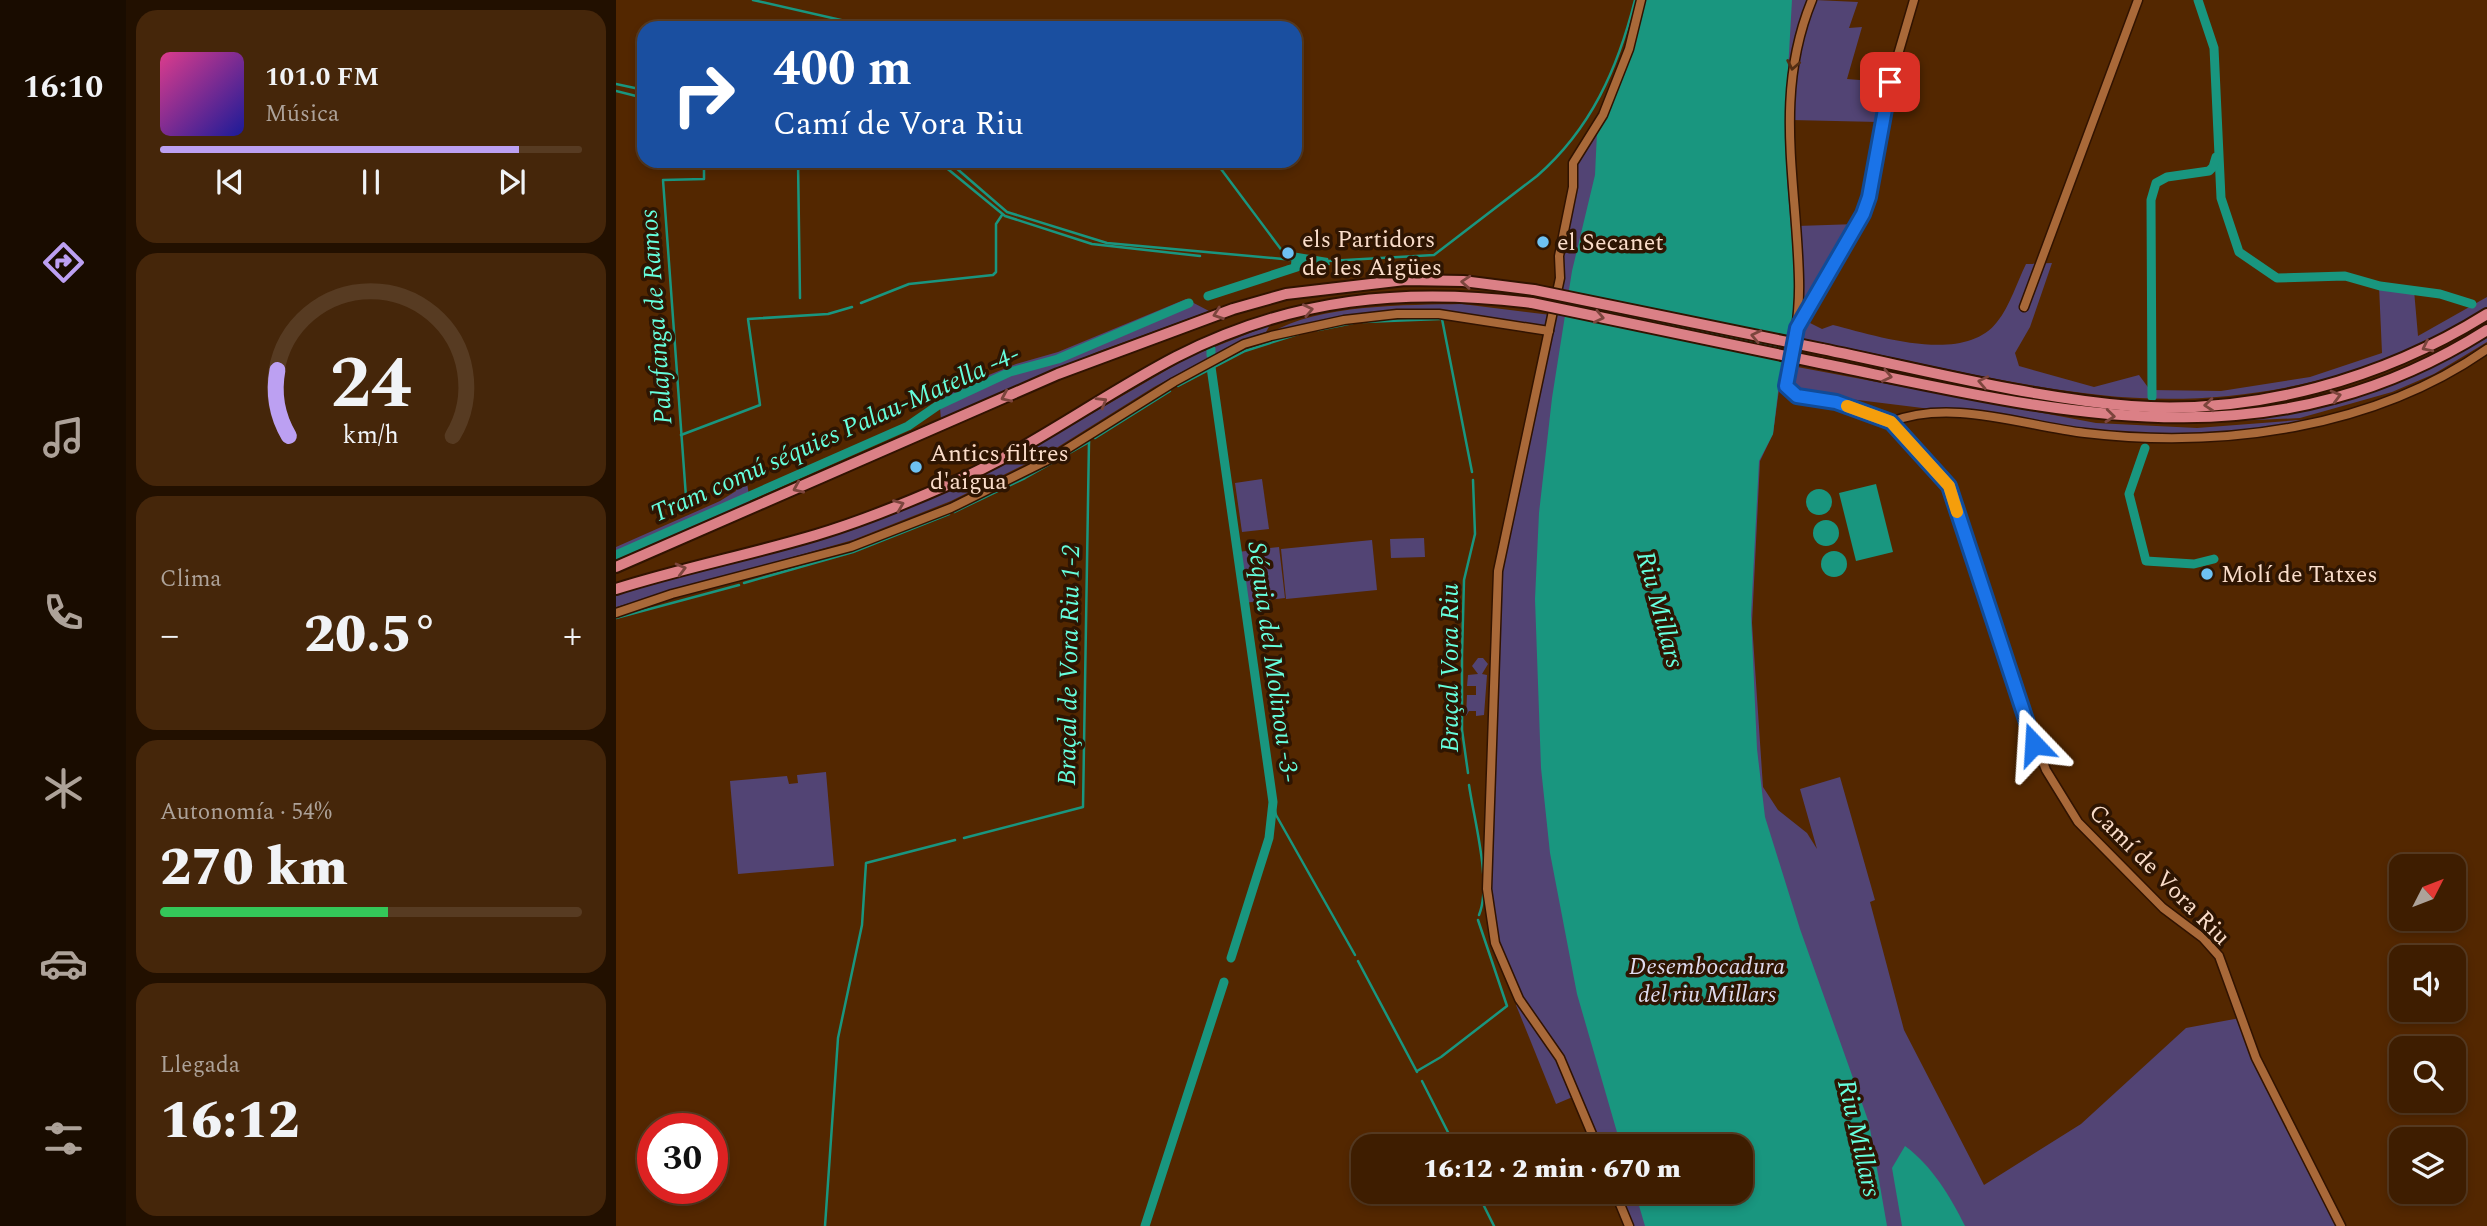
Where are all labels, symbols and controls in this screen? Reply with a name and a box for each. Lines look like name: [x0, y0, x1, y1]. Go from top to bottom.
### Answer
text: 400 m: [773, 32, 912, 107]
icon: right: [658, 49, 749, 140]
pin: [1860, 52, 1920, 112]
text: 101.0 FM: [265, 57, 379, 97]
one-way arrow: [1786, 59, 1801, 71]
text: 16:10: [23, 63, 103, 112]
icon: arrive: [1871, 63, 1909, 101]
text: Música: [265, 97, 339, 132]
text: Camí de Vora Riu: [773, 100, 1024, 149]
icon: previous: [211, 163, 249, 201]
icon: pause: [352, 163, 390, 201]
icon: next: [493, 163, 531, 201]
water label: Palafanga de Ramos: [629, 208, 683, 426]
place label: els Partidors de les Aigües: [1302, 222, 1442, 286]
place label: el Secanet: [1557, 225, 1664, 261]
marker: el Secanet: [1535, 234, 1551, 250]
icon: directions: [39, 238, 88, 287]
marker: els Partidors de les Aigües: [1280, 245, 1296, 261]
one-way arrow: [1460, 275, 1471, 290]
one-way arrow: [1302, 303, 1314, 318]
one-way arrow: [1212, 306, 1225, 320]
one-way arrow: [1593, 308, 1605, 323]
text: 24: [330, 329, 412, 440]
one-way arrow: [1750, 329, 1762, 344]
water label: Tram comú séquies Palau-Matella -4-: [644, 334, 1026, 534]
one-way arrow: [2422, 339, 2434, 353]
one-way arrow: [1881, 368, 1893, 383]
one-way arrow: [1977, 376, 1989, 391]
one-way arrow: [1001, 389, 1013, 403]
one-way arrow: [2329, 390, 2341, 404]
one-way arrow: [1094, 397, 1107, 410]
one-way arrow: [2203, 397, 2214, 412]
one-way arrow: [2105, 408, 2116, 423]
icon: music: [39, 413, 88, 462]
text: km/h: [343, 417, 399, 455]
place label: Antics filtres d'aigua: [930, 436, 1069, 500]
marker: Antics filtres d'aigua: [908, 459, 924, 475]
one-way arrow: [792, 480, 805, 494]
one-way arrow: [892, 499, 904, 513]
water label: Séquia del Molinou -3-: [1236, 539, 1310, 785]
water label: Braçal de Vora Riu 1-2: [1047, 544, 1091, 786]
water label: Riu Millars: [1625, 546, 1695, 672]
place label: Molí de Tatxes: [2221, 557, 2378, 593]
text: Clima: [160, 562, 222, 597]
one-way arrow: [675, 563, 687, 577]
marker: Molí de Tatxes: [2199, 566, 2215, 582]
water label: Braçal Vora Riu: [1430, 583, 1470, 753]
icon: phone: [39, 588, 88, 637]
text: 20.5°: [304, 596, 438, 675]
text: −: [160, 607, 179, 665]
text: +: [563, 607, 582, 665]
position arrow: [1997, 707, 2071, 781]
icon: climate: [39, 764, 88, 813]
text: Autonomía · 54%: [160, 795, 332, 830]
street label: Camí de Vora Riu: [2080, 795, 2239, 954]
text: 270 km: [160, 829, 348, 908]
north arrow: [2389, 854, 2466, 931]
map controls: [2389, 854, 2466, 1204]
icon: car: [39, 939, 88, 988]
button: sound: [2389, 945, 2466, 1022]
park label: Desembocadura del riu Millars: [1629, 949, 1785, 1013]
button: search: [2389, 1036, 2466, 1113]
text: Llegada: [160, 1048, 240, 1083]
water label: Riu Millars: [1826, 1076, 1892, 1201]
text: 16:12: [160, 1082, 299, 1161]
speed limit sign: 30: [637, 1113, 728, 1204]
icon: filters: [39, 1114, 88, 1163]
button: layers: [2389, 1127, 2466, 1204]
text: 16:12 · 2 min · 670 m: [1423, 1149, 1681, 1189]

